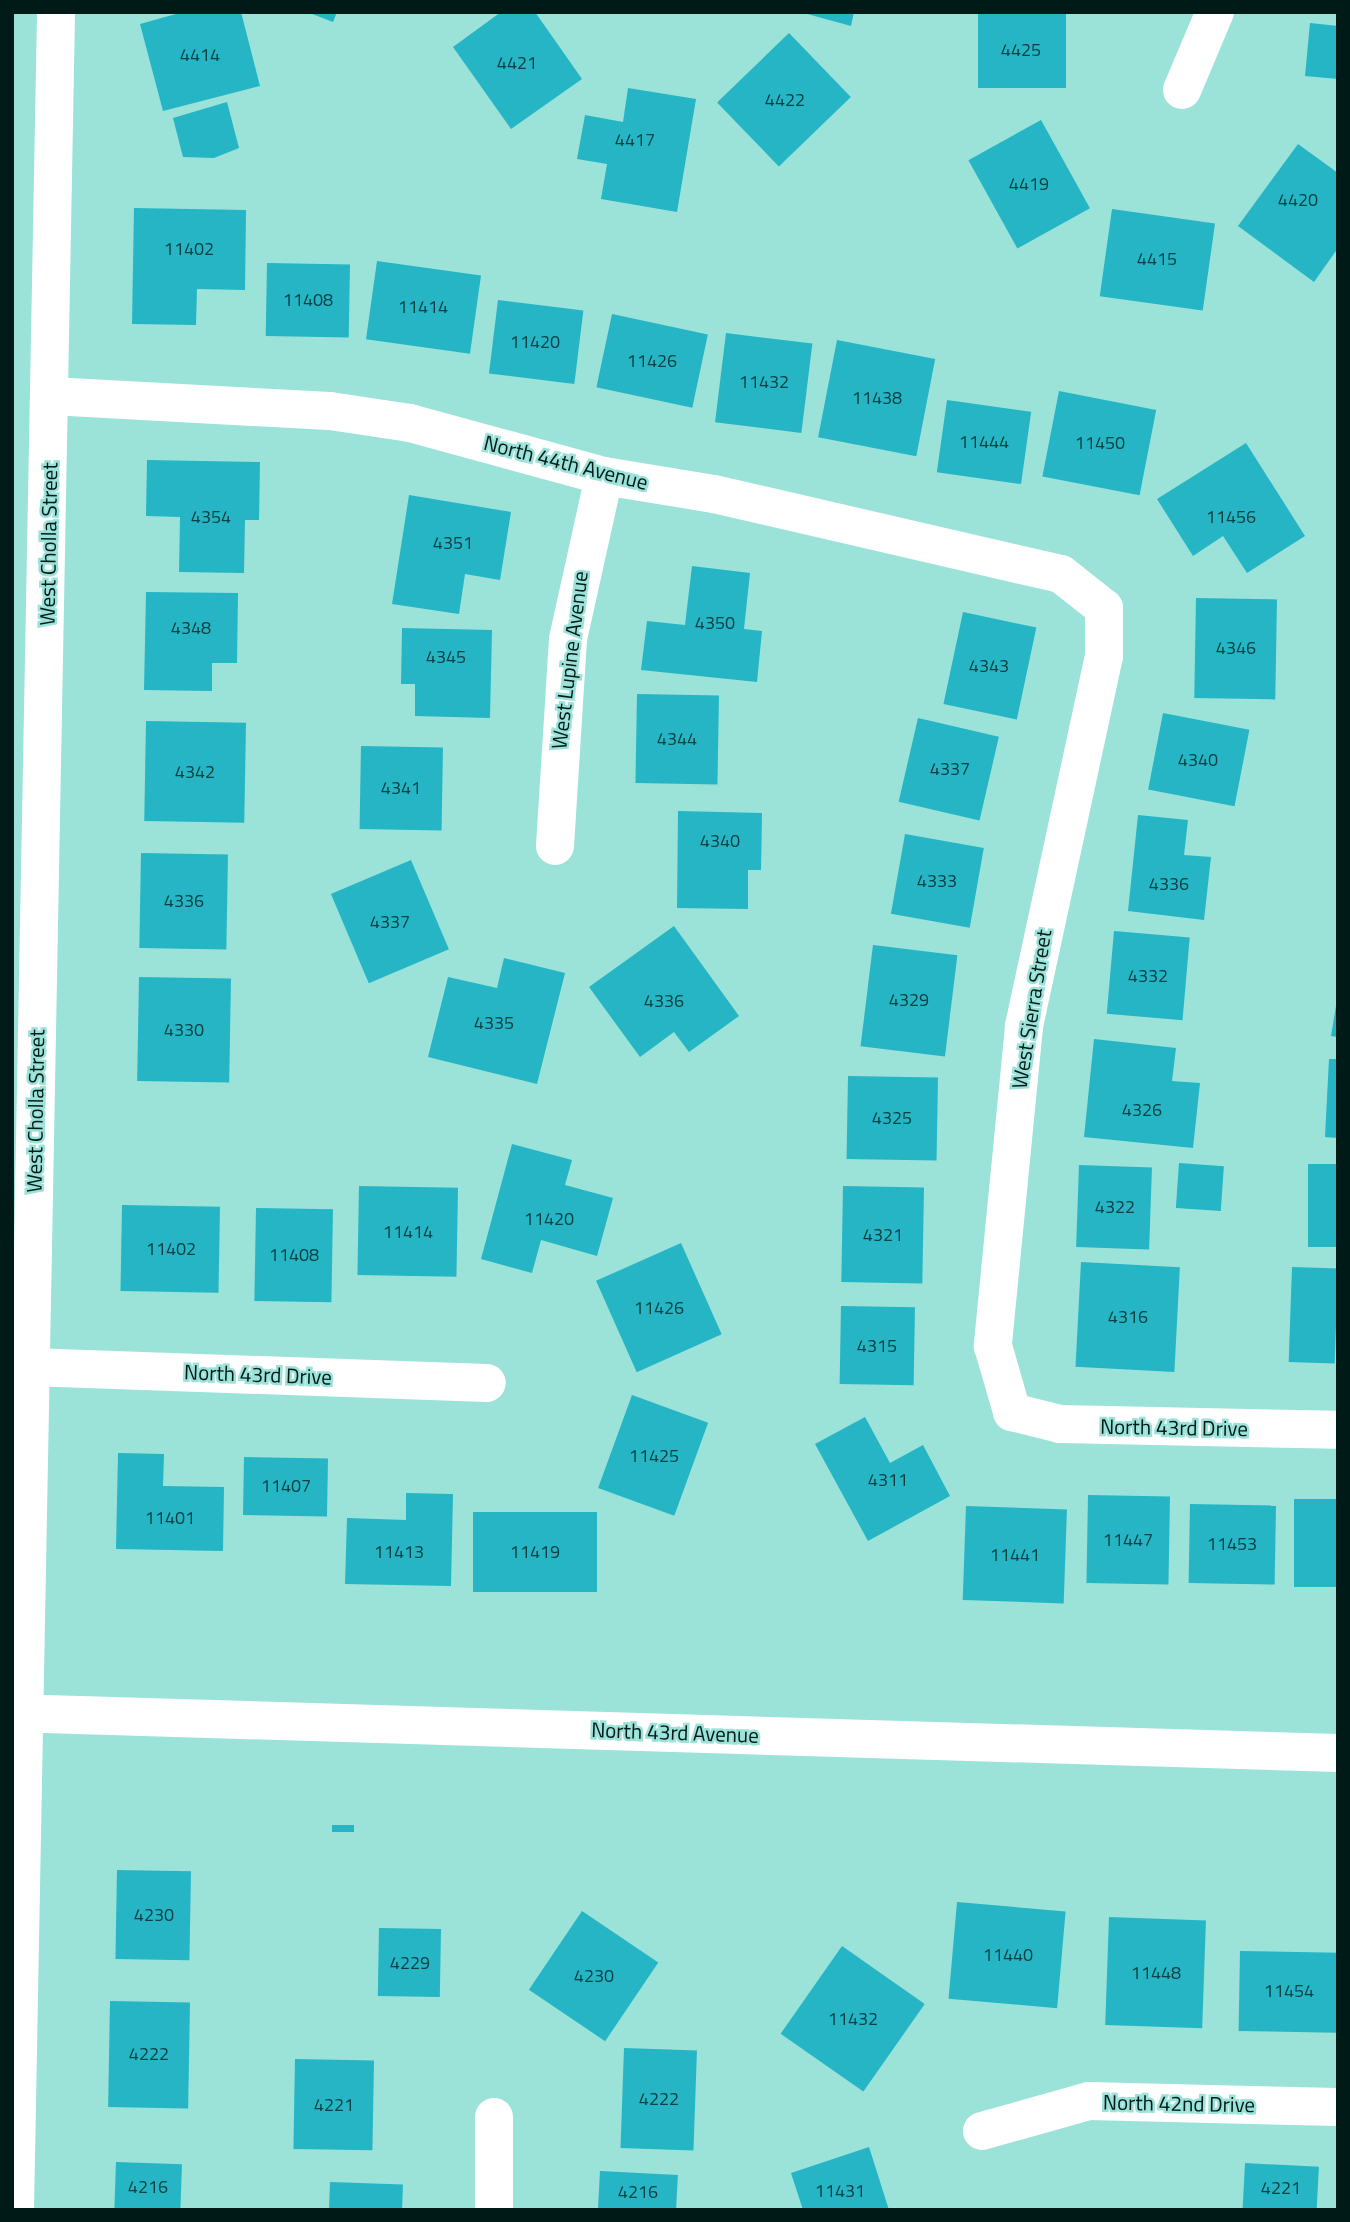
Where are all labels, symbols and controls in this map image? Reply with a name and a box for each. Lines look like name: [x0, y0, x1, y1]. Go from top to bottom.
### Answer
house number: 4425: [1001, 39, 1041, 61]
house number: 4414: [180, 44, 220, 66]
house number: 4421: [497, 52, 537, 74]
house number: 4422: [765, 89, 805, 111]
house number: 4417: [615, 129, 655, 151]
house number: 4419: [1009, 173, 1049, 195]
house number: 4420: [1278, 189, 1318, 211]
house number: 11402: [164, 238, 214, 260]
house number: 4415: [1137, 248, 1177, 270]
house number: 11408: [283, 289, 333, 311]
house number: 11414: [398, 296, 448, 318]
house number: 11420: [510, 331, 560, 353]
house number: 11426: [627, 350, 677, 372]
house number: 11432: [739, 371, 789, 393]
house number: 11438: [852, 387, 902, 409]
street label: North 44th Avenue: [481, 429, 651, 495]
house number: 11444: [959, 431, 1009, 453]
house number: 11450: [1075, 432, 1125, 454]
street label: West Cholla Street: [34, 462, 62, 626]
house number: 4354: [191, 506, 231, 528]
house number: 11456: [1206, 506, 1256, 528]
house number: 4351: [433, 532, 473, 554]
street label: West Lupine Avenue: [546, 569, 592, 751]
house number: 4350: [695, 612, 735, 634]
house number: 4348: [171, 617, 211, 639]
house number: 4346: [1216, 637, 1256, 659]
house number: 4345: [426, 646, 466, 668]
house number: 4343: [969, 655, 1009, 677]
house number: 4344: [657, 728, 697, 750]
house number: 4340: [1178, 749, 1218, 771]
house number: 4337: [930, 758, 970, 780]
house number: 4342: [175, 761, 215, 783]
house number: 4341: [381, 777, 421, 799]
house number: 4340: [700, 830, 740, 852]
house number: 4333: [917, 870, 957, 892]
house number: 4336: [1149, 873, 1189, 895]
house number: 4336: [164, 890, 204, 912]
house number: 4337: [370, 911, 410, 933]
street label: West Sierra Street: [1006, 928, 1056, 1090]
house number: 4332: [1128, 965, 1168, 987]
house number: 4329: [889, 989, 929, 1011]
house number: 4336: [644, 990, 684, 1012]
house number: 4335: [474, 1012, 514, 1034]
house number: 4330: [164, 1019, 204, 1041]
street label: West Cholla Street: [21, 1029, 49, 1193]
house number: 4326: [1122, 1099, 1162, 1121]
house number: 4325: [872, 1107, 912, 1129]
house number: 4322: [1095, 1196, 1135, 1218]
house number: 11420: [524, 1208, 574, 1230]
house number: 11414: [383, 1221, 433, 1243]
house number: 4321: [863, 1224, 903, 1246]
house number: 11402: [146, 1238, 196, 1260]
house number: 11408: [269, 1244, 319, 1266]
house number: 11426: [634, 1297, 684, 1319]
house number: 4316: [1108, 1306, 1148, 1328]
house number: 4315: [857, 1335, 897, 1357]
street label: North 43rd Drive: [184, 1359, 332, 1389]
street label: North 43rd Drive: [1100, 1413, 1248, 1441]
house number: 11425: [629, 1445, 679, 1467]
house number: 4311: [868, 1469, 908, 1491]
house number: 11407: [261, 1475, 311, 1497]
house number: 11401: [145, 1507, 195, 1529]
house number: 11447: [1103, 1529, 1153, 1551]
house number: 11453: [1207, 1533, 1257, 1555]
house number: 11413: [374, 1541, 424, 1563]
house number: 11419: [510, 1541, 560, 1563]
house number: 11441: [990, 1544, 1040, 1566]
street label: North 43rd Avenue: [591, 1716, 759, 1748]
house number: 4230: [134, 1904, 174, 1926]
house number: 11440: [983, 1944, 1033, 1966]
house number: 4229: [390, 1952, 430, 1974]
house number: 11448: [1131, 1962, 1181, 1984]
house number: 4230: [574, 1965, 614, 1987]
house number: 11454: [1264, 1980, 1314, 2002]
house number: 11432: [828, 2008, 878, 2030]
house number: 4222: [129, 2043, 169, 2065]
house number: 4222: [639, 2088, 679, 2110]
street label: North 42nd Drive: [1103, 2089, 1255, 2117]
house number: 4221: [314, 2094, 354, 2116]
house number: 4216: [128, 2176, 168, 2198]
house number: 4221: [1261, 2177, 1301, 2199]
house number: 11431: [815, 2180, 865, 2202]
house number: 4216: [618, 2181, 658, 2203]

